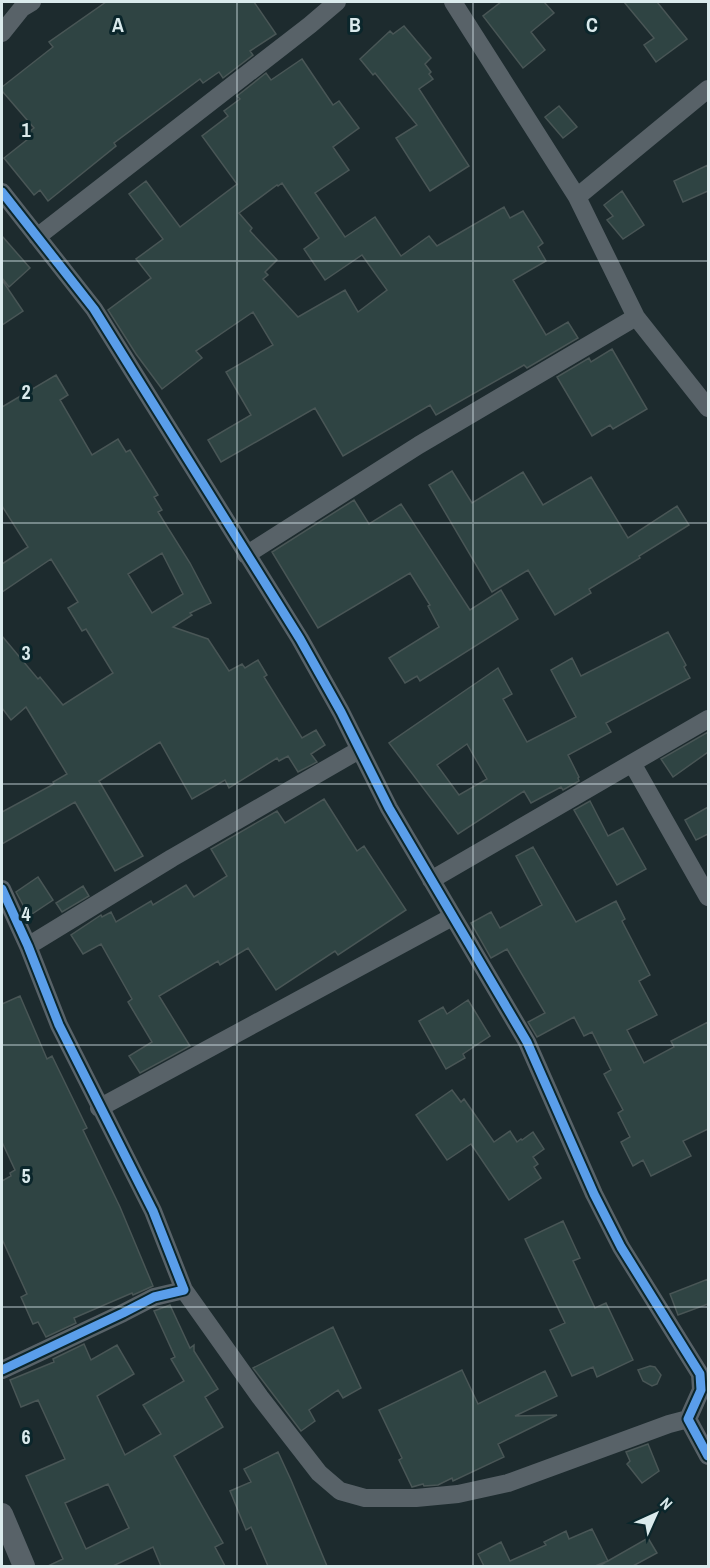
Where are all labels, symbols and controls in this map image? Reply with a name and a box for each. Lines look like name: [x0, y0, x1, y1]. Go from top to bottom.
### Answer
text: A: [112, 11, 124, 38]
text: B: [349, 11, 361, 38]
text: C: [586, 11, 598, 38]
text: 1: [21, 116, 31, 143]
text: 2: [21, 378, 31, 405]
text: 3: [21, 639, 31, 666]
text: 4: [21, 900, 31, 927]
text: 5: [21, 1162, 31, 1189]
text: 6: [21, 1423, 31, 1450]
north arrow: [626, 1484, 686, 1544]
text: N: [655, 1492, 678, 1515]

